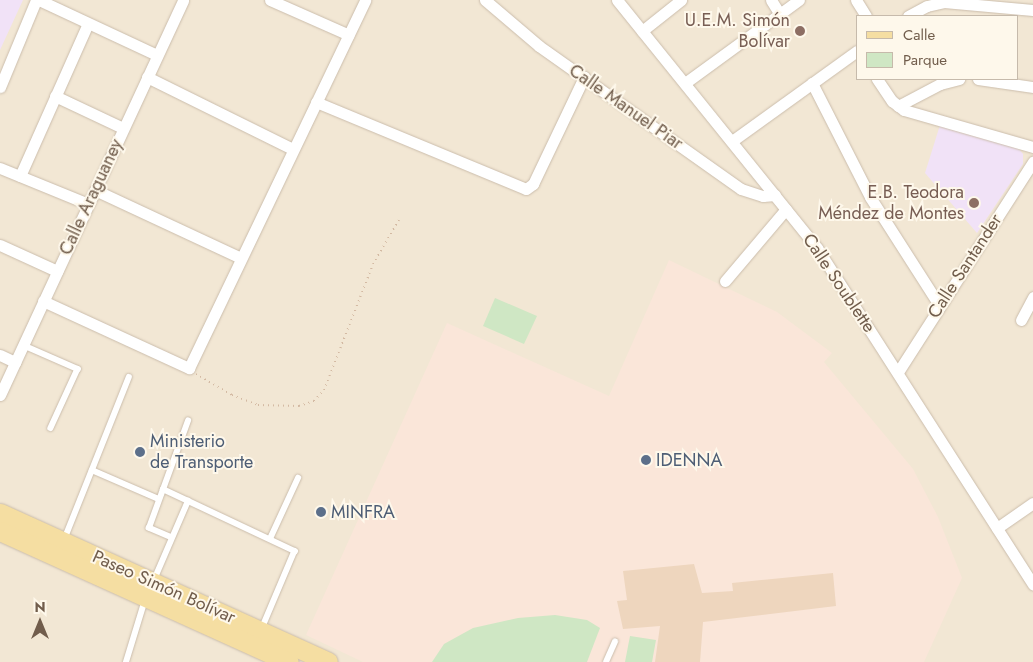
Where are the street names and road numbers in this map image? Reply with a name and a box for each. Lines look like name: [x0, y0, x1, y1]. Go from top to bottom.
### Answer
street label: Calle Manuel Piar: [565, 60, 687, 154]
street label: Calle Araguaney: [55, 136, 127, 258]
street label: Calle Santander: [923, 210, 1007, 322]
street label: Calle Soublette: [798, 229, 880, 337]
street label: Paseo Simón Bolívar: [89, 546, 239, 628]

